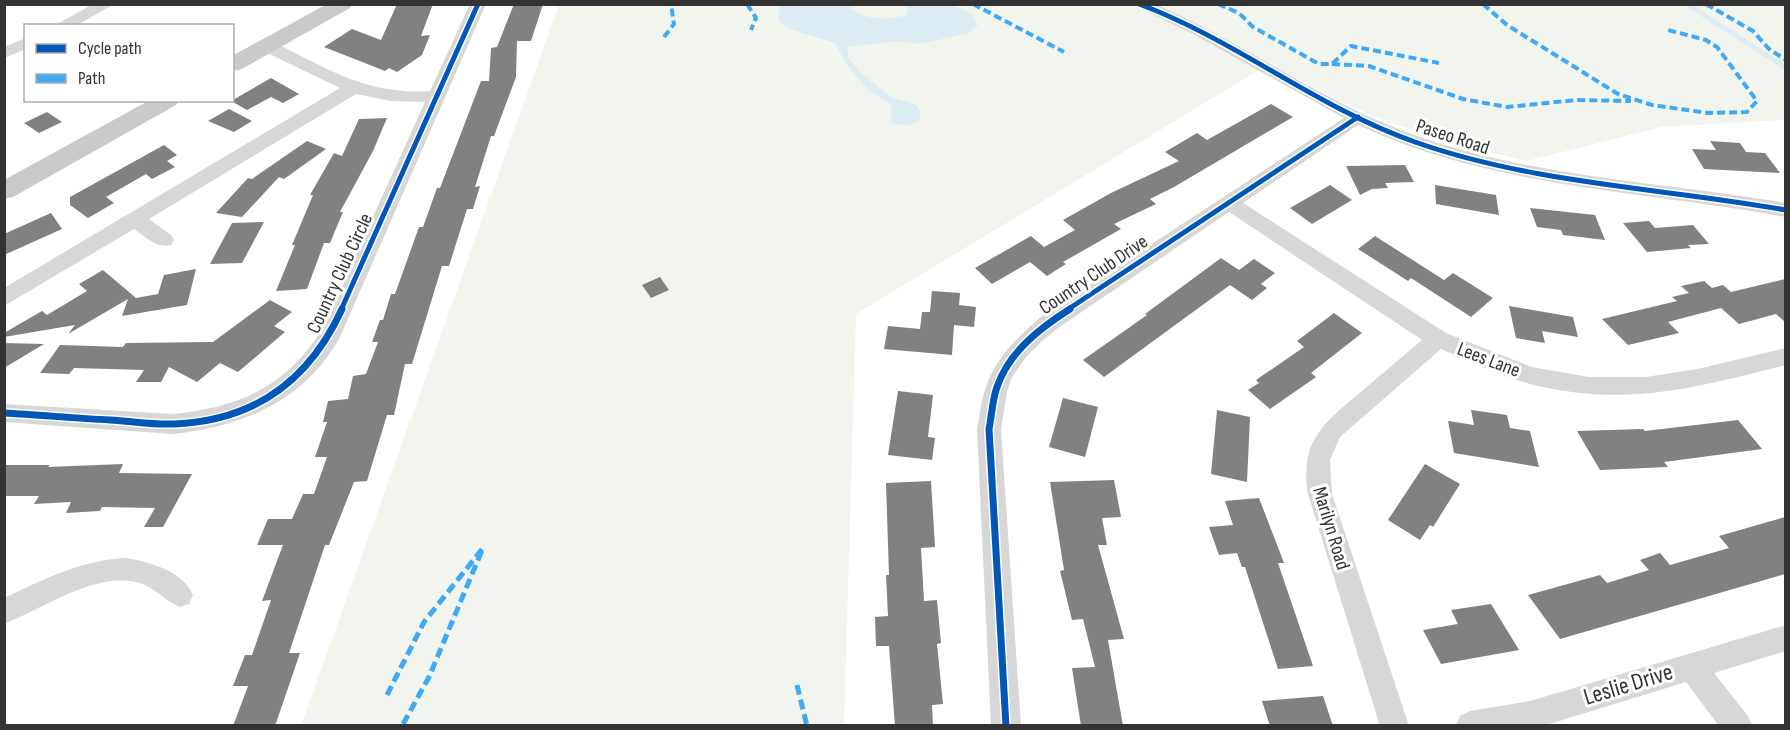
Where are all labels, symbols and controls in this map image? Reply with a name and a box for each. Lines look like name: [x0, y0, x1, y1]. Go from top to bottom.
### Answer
legend: [24, 24, 234, 102]
text: Cycle path: [78, 38, 142, 59]
text: Path: [78, 68, 106, 89]
street label: Paseo Road: [1413, 114, 1492, 160]
street label: Country Club Circle: [302, 210, 378, 337]
street label: Country Club Drive: [1035, 230, 1152, 320]
street label: Lees Lane: [1454, 337, 1523, 383]
street label: Marilyn Road: [1307, 484, 1355, 573]
street label: Leslie Drive: [1580, 657, 1676, 712]

